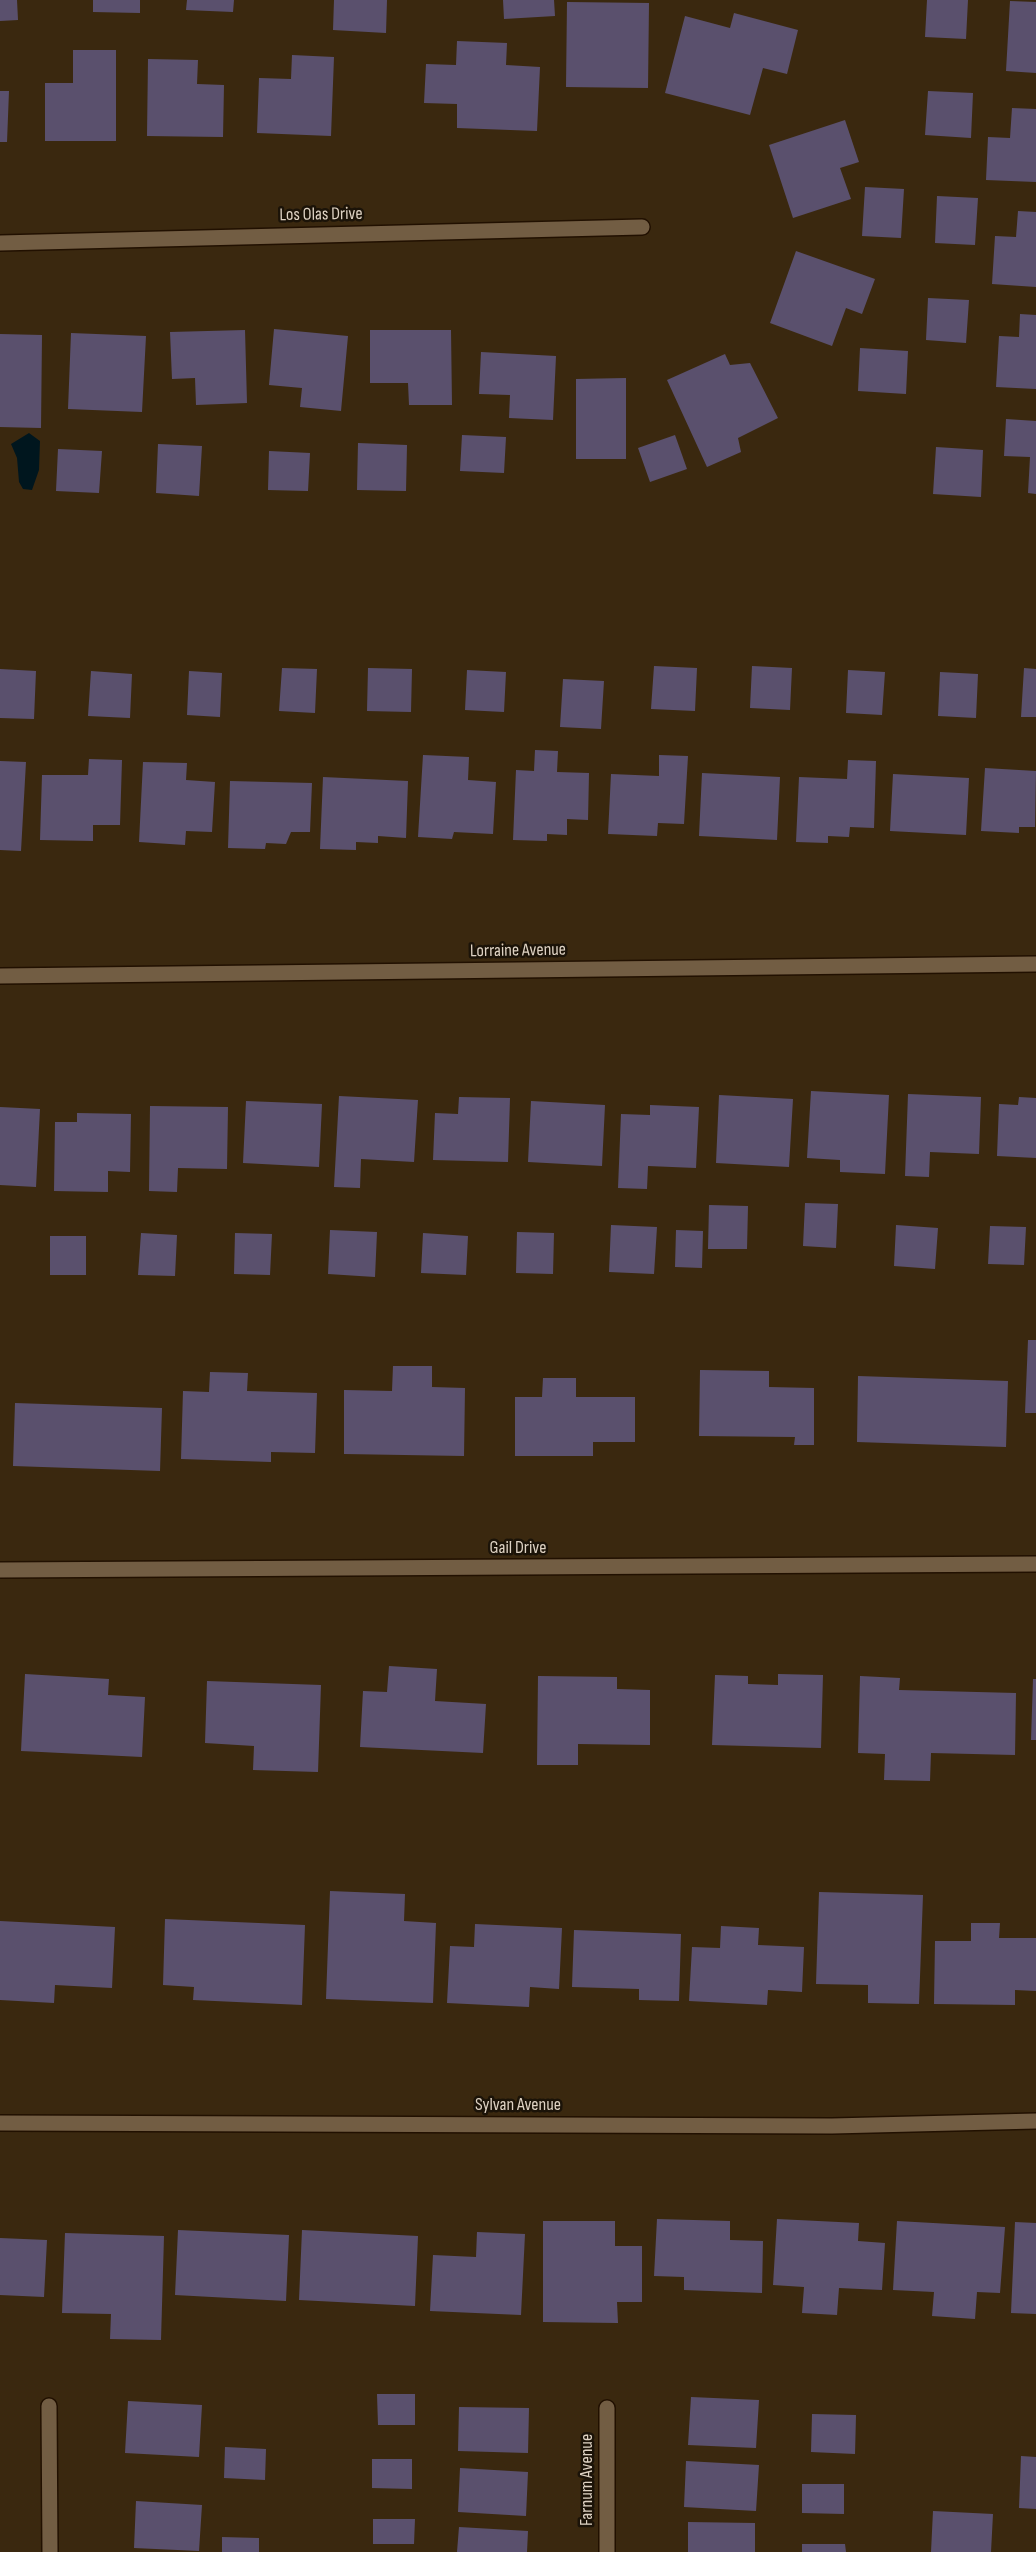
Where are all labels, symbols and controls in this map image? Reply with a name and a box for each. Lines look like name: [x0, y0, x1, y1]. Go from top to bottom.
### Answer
street label: Los Olas Drive: [279, 203, 363, 227]
street label: Lorraine Avenue: [470, 939, 566, 963]
street label: Gail Drive: [490, 1537, 546, 1559]
street label: Sylvan Avenue: [475, 2094, 561, 2116]
street label: Farnum Avenue: [576, 2434, 598, 2526]

